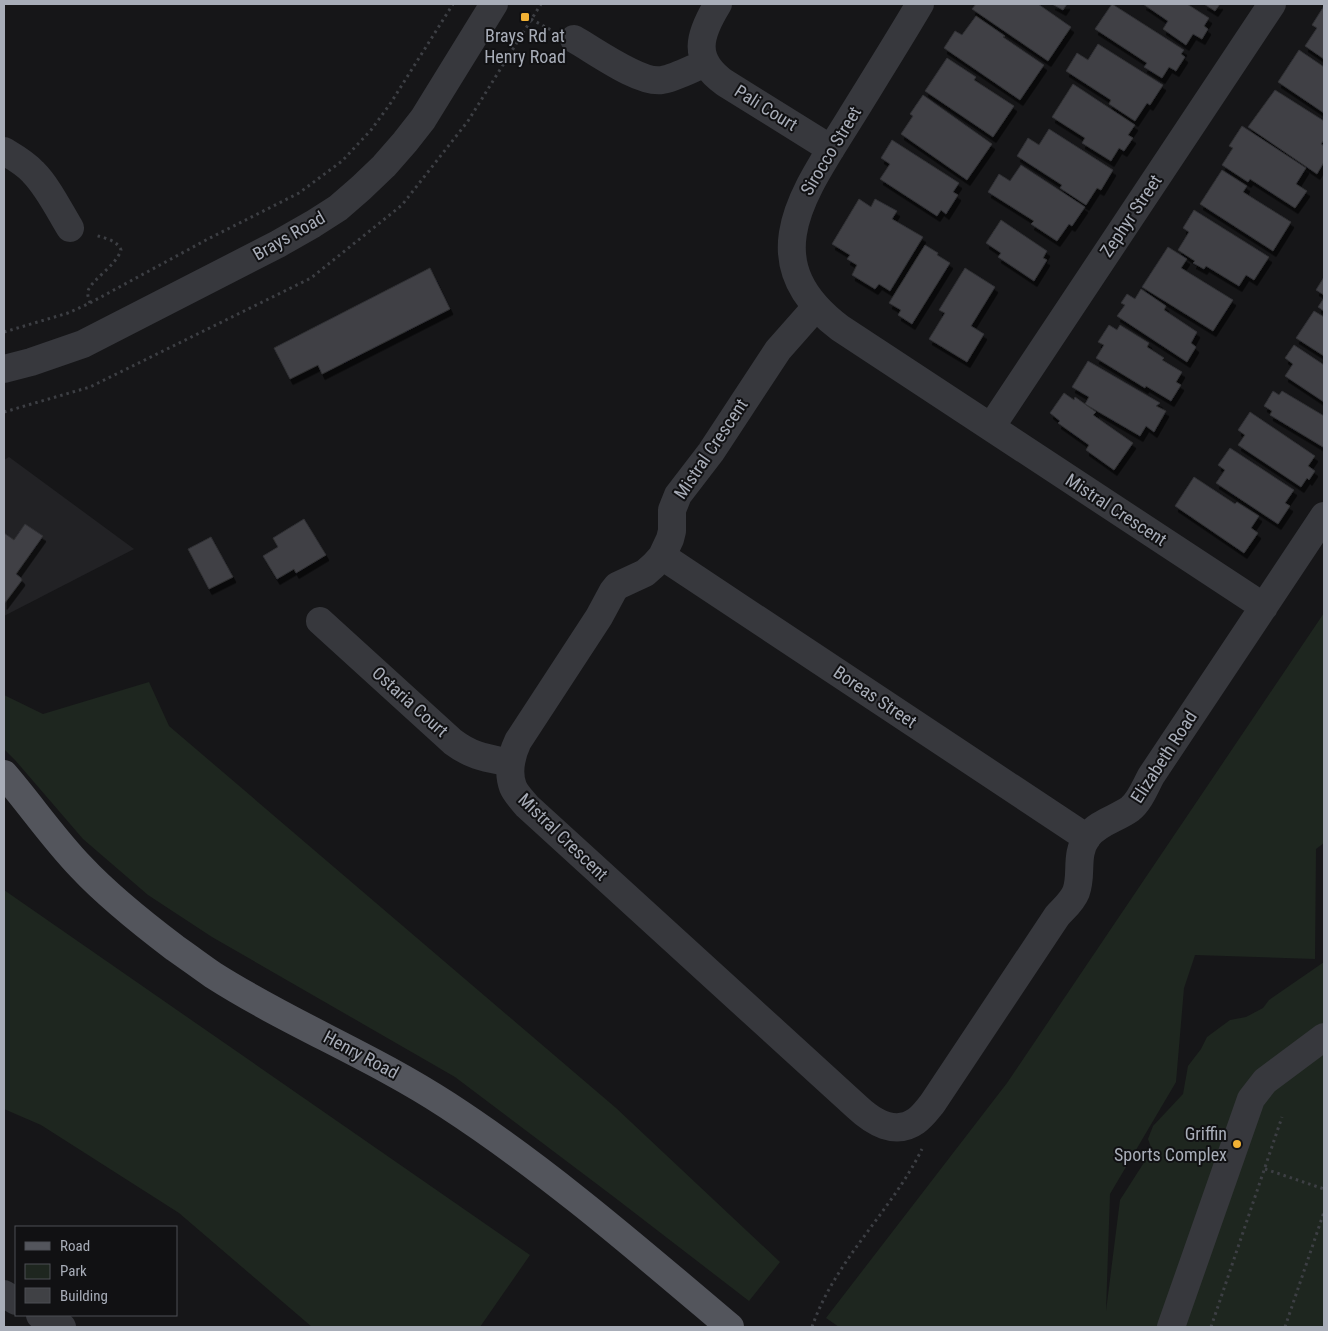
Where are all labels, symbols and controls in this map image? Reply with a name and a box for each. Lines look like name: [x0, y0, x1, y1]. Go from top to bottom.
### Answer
marker: Brays Rd at Henry Road: [519, 11, 531, 23]
place label: Brays Rd at Henry Road: [484, 25, 566, 67]
street label: Pali Court: [731, 80, 802, 135]
street label: Sirocco Street: [796, 103, 865, 199]
street label: Zephyr Street: [1095, 171, 1166, 261]
street label: Brays Road: [249, 207, 328, 265]
street label: Mistral Crescent: [669, 395, 752, 503]
street label: Mistral Crescent: [1062, 469, 1171, 550]
street label: Boreas Street: [830, 661, 921, 732]
street label: Ostaria Court: [368, 662, 452, 741]
street label: Elizabeth Road: [1126, 707, 1201, 807]
street label: Mistral Crescent: [514, 789, 612, 885]
street label: Henry Road: [320, 1026, 402, 1083]
place label: Griffin Sports Complex: [1114, 1123, 1227, 1165]
marker: Griffin Sports Complex: [1231, 1138, 1243, 1150]
legend: [15, 1226, 178, 1316]
text: Road: [60, 1237, 90, 1255]
text: Park: [60, 1262, 87, 1280]
text: Building: [60, 1287, 108, 1305]

